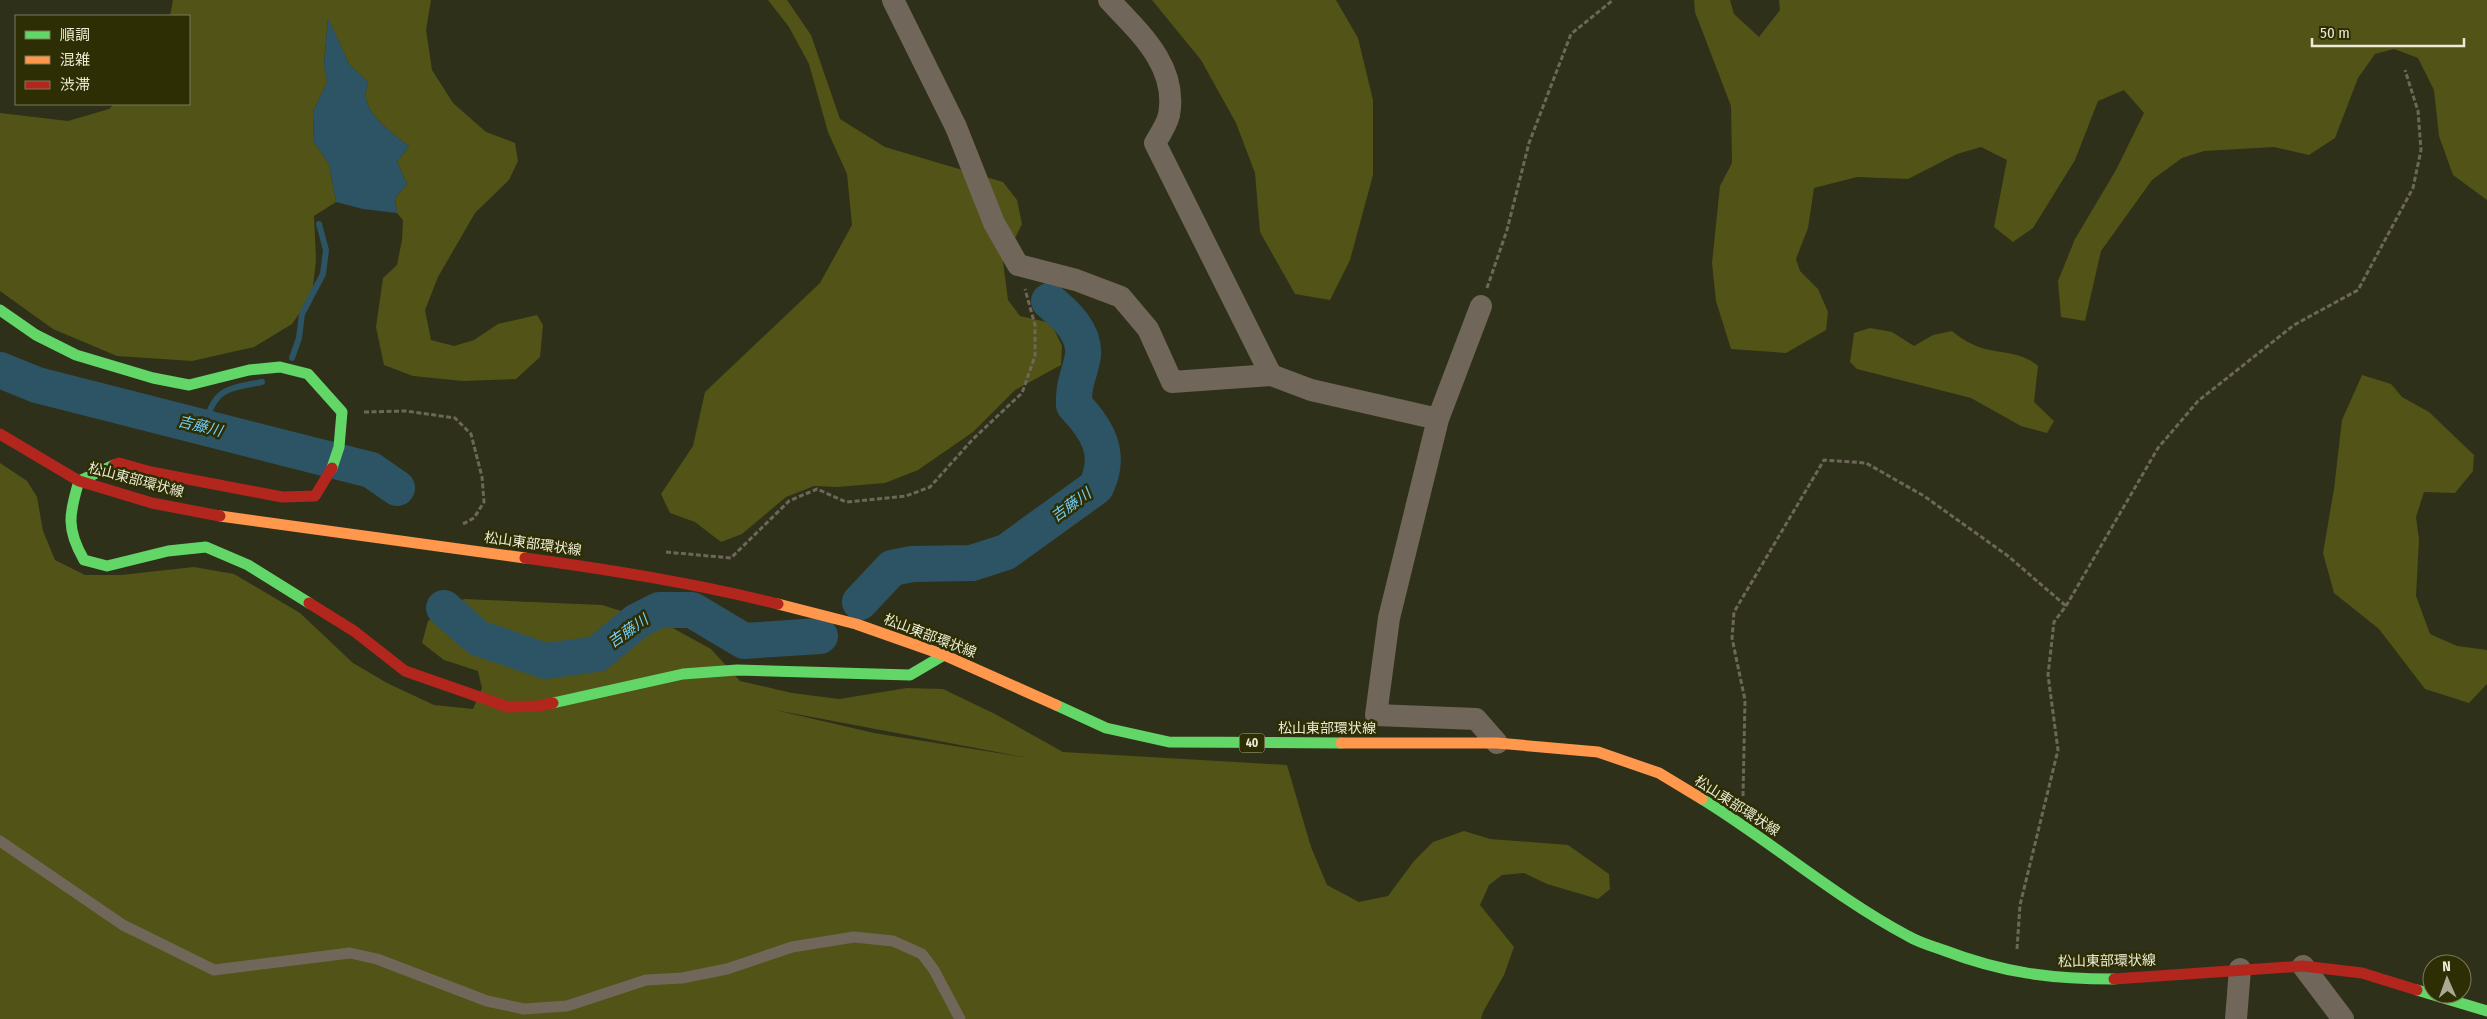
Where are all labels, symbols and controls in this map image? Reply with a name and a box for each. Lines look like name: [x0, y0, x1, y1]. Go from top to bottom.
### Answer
legend: [15, 15, 190, 105]
scale bar: [2312, 15, 2464, 47]
text: 50 m: [2320, 24, 2350, 42]
text: 順調: [60, 26, 90, 44]
text: 混雑: [60, 51, 90, 69]
text: 渋滞: [60, 76, 90, 94]
water label: 吉藤川: [176, 412, 226, 441]
street label: 松山東部環状線: [86, 459, 186, 501]
water label: 吉藤川: [1048, 483, 1096, 526]
street label: 松山東部環状線: [483, 529, 583, 559]
water label: 吉藤川: [604, 610, 653, 651]
street label: 松山東部環状線: [881, 611, 979, 661]
street label: 松山東部環状線: [1278, 720, 1376, 737]
road number: 40: [1240, 734, 1264, 752]
street label: 松山東部環状線: [1691, 772, 1783, 840]
street label: 松山東部環状線: [2058, 952, 2156, 970]
north arrow: [2422, 954, 2472, 1004]
text: N: [2442, 958, 2451, 975]

